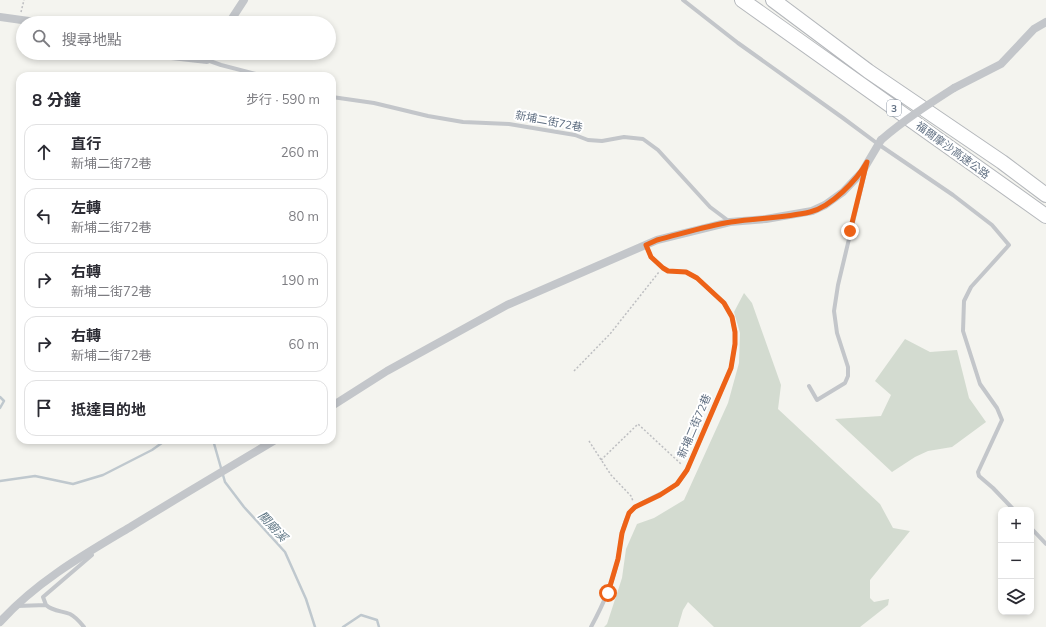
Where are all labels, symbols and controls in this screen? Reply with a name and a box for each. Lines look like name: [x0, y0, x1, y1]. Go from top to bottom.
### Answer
search box: [16, 16, 336, 60]
icon: search: [30, 27, 52, 49]
text: 搜尋地點: [62, 30, 122, 49]
text: 8 分鐘: [32, 89, 81, 110]
text: 步行 · 590 m: [246, 91, 320, 107]
road number: 3: [887, 100, 901, 116]
street label: 新埔二街72巷: [514, 108, 584, 134]
street label: 福爾摩沙高速公路: [913, 118, 993, 182]
text: 直行: [71, 134, 101, 153]
icon: ahead: [33, 141, 55, 163]
text: 260 m: [281, 144, 319, 160]
text: 新埔二街72巷: [71, 155, 152, 171]
text: 左轉: [71, 198, 101, 217]
icon: left: [33, 205, 55, 227]
text: 80 m: [289, 208, 319, 224]
text: 新埔二街72巷: [71, 219, 152, 235]
route end: [841, 222, 859, 240]
text: 右轉: [71, 262, 101, 281]
icon: right: [33, 269, 55, 291]
text: 190 m: [281, 272, 319, 288]
text: 新埔二街72巷: [71, 283, 152, 299]
text: 右轉: [71, 326, 101, 345]
icon: right: [33, 333, 55, 355]
text: 60 m: [289, 336, 319, 352]
text: 新埔二街72巷: [71, 347, 152, 363]
street label: 新埔二街72巷: [674, 392, 714, 460]
icon: arrive: [33, 397, 55, 419]
text: 抵達目的地: [71, 400, 146, 419]
map controls: [998, 507, 1034, 615]
button: +: [998, 507, 1034, 543]
water label: 關廟溪: [255, 508, 292, 546]
button: −: [998, 543, 1034, 579]
button: layers: [998, 579, 1034, 615]
route start: [599, 584, 617, 602]

